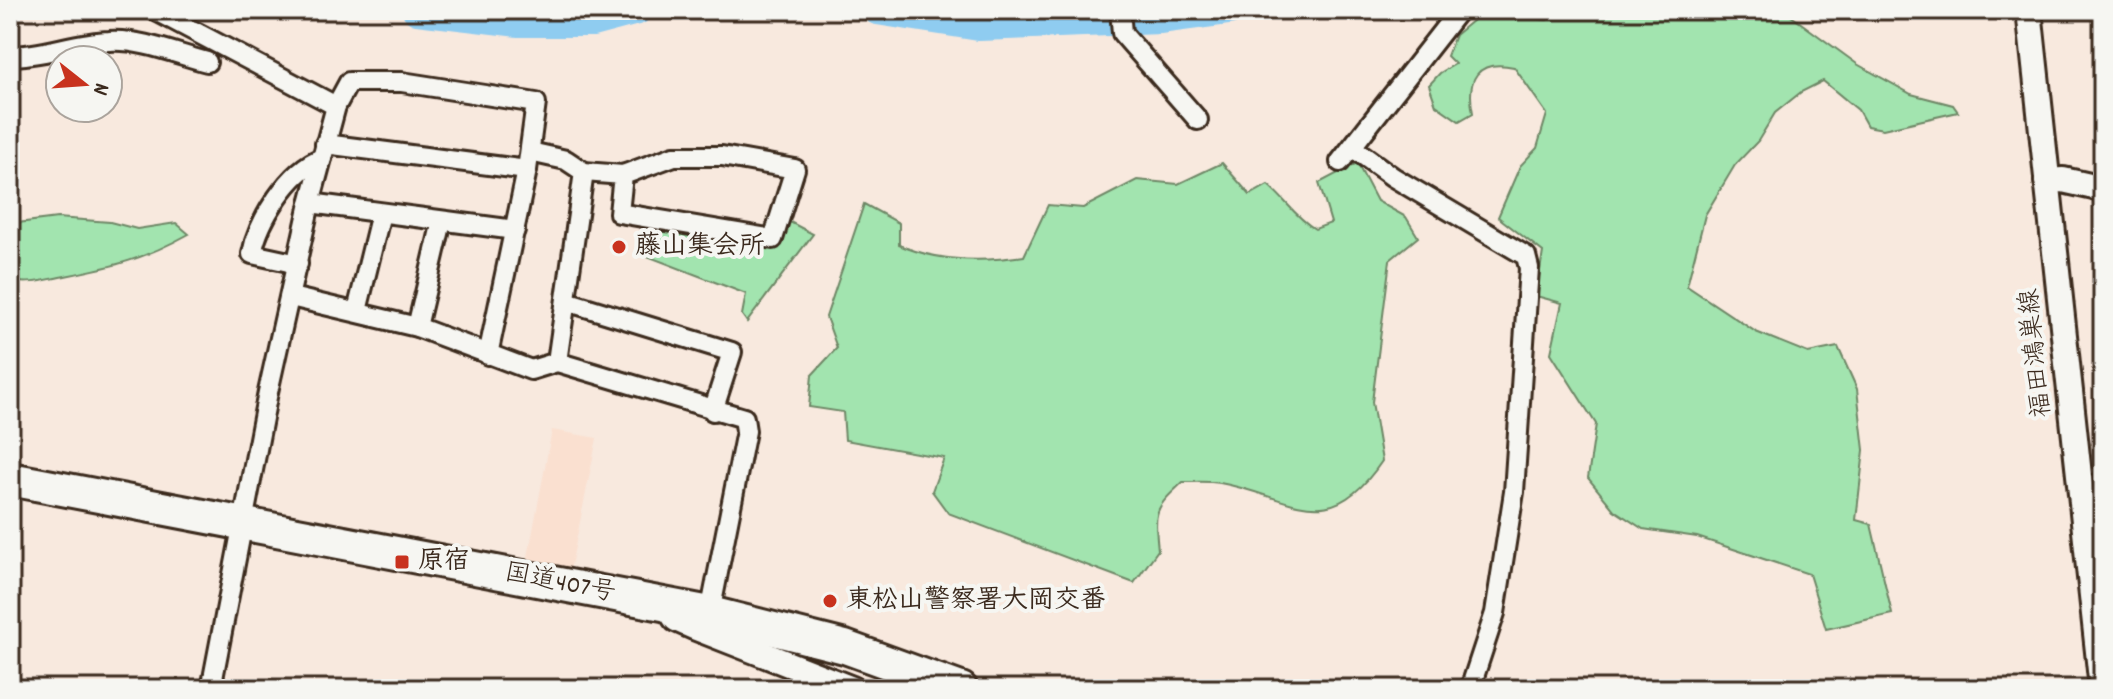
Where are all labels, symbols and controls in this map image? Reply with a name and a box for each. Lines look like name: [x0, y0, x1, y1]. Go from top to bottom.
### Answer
north arrow: [44, 44, 124, 124]
text: N: [83, 79, 116, 99]
place label: 藤山集会所: [635, 229, 765, 266]
marker: 藤山集会所: [610, 238, 628, 256]
street label: 福田鴻巣線: [2012, 286, 2062, 420]
place label: 原宿: [418, 544, 470, 581]
marker: 原宿: [393, 553, 411, 571]
street label: 国道407号: [501, 555, 619, 613]
place label: 東松山警察署大岡交番: [846, 583, 1106, 620]
marker: 東松山警察署大岡交番: [821, 592, 839, 610]

